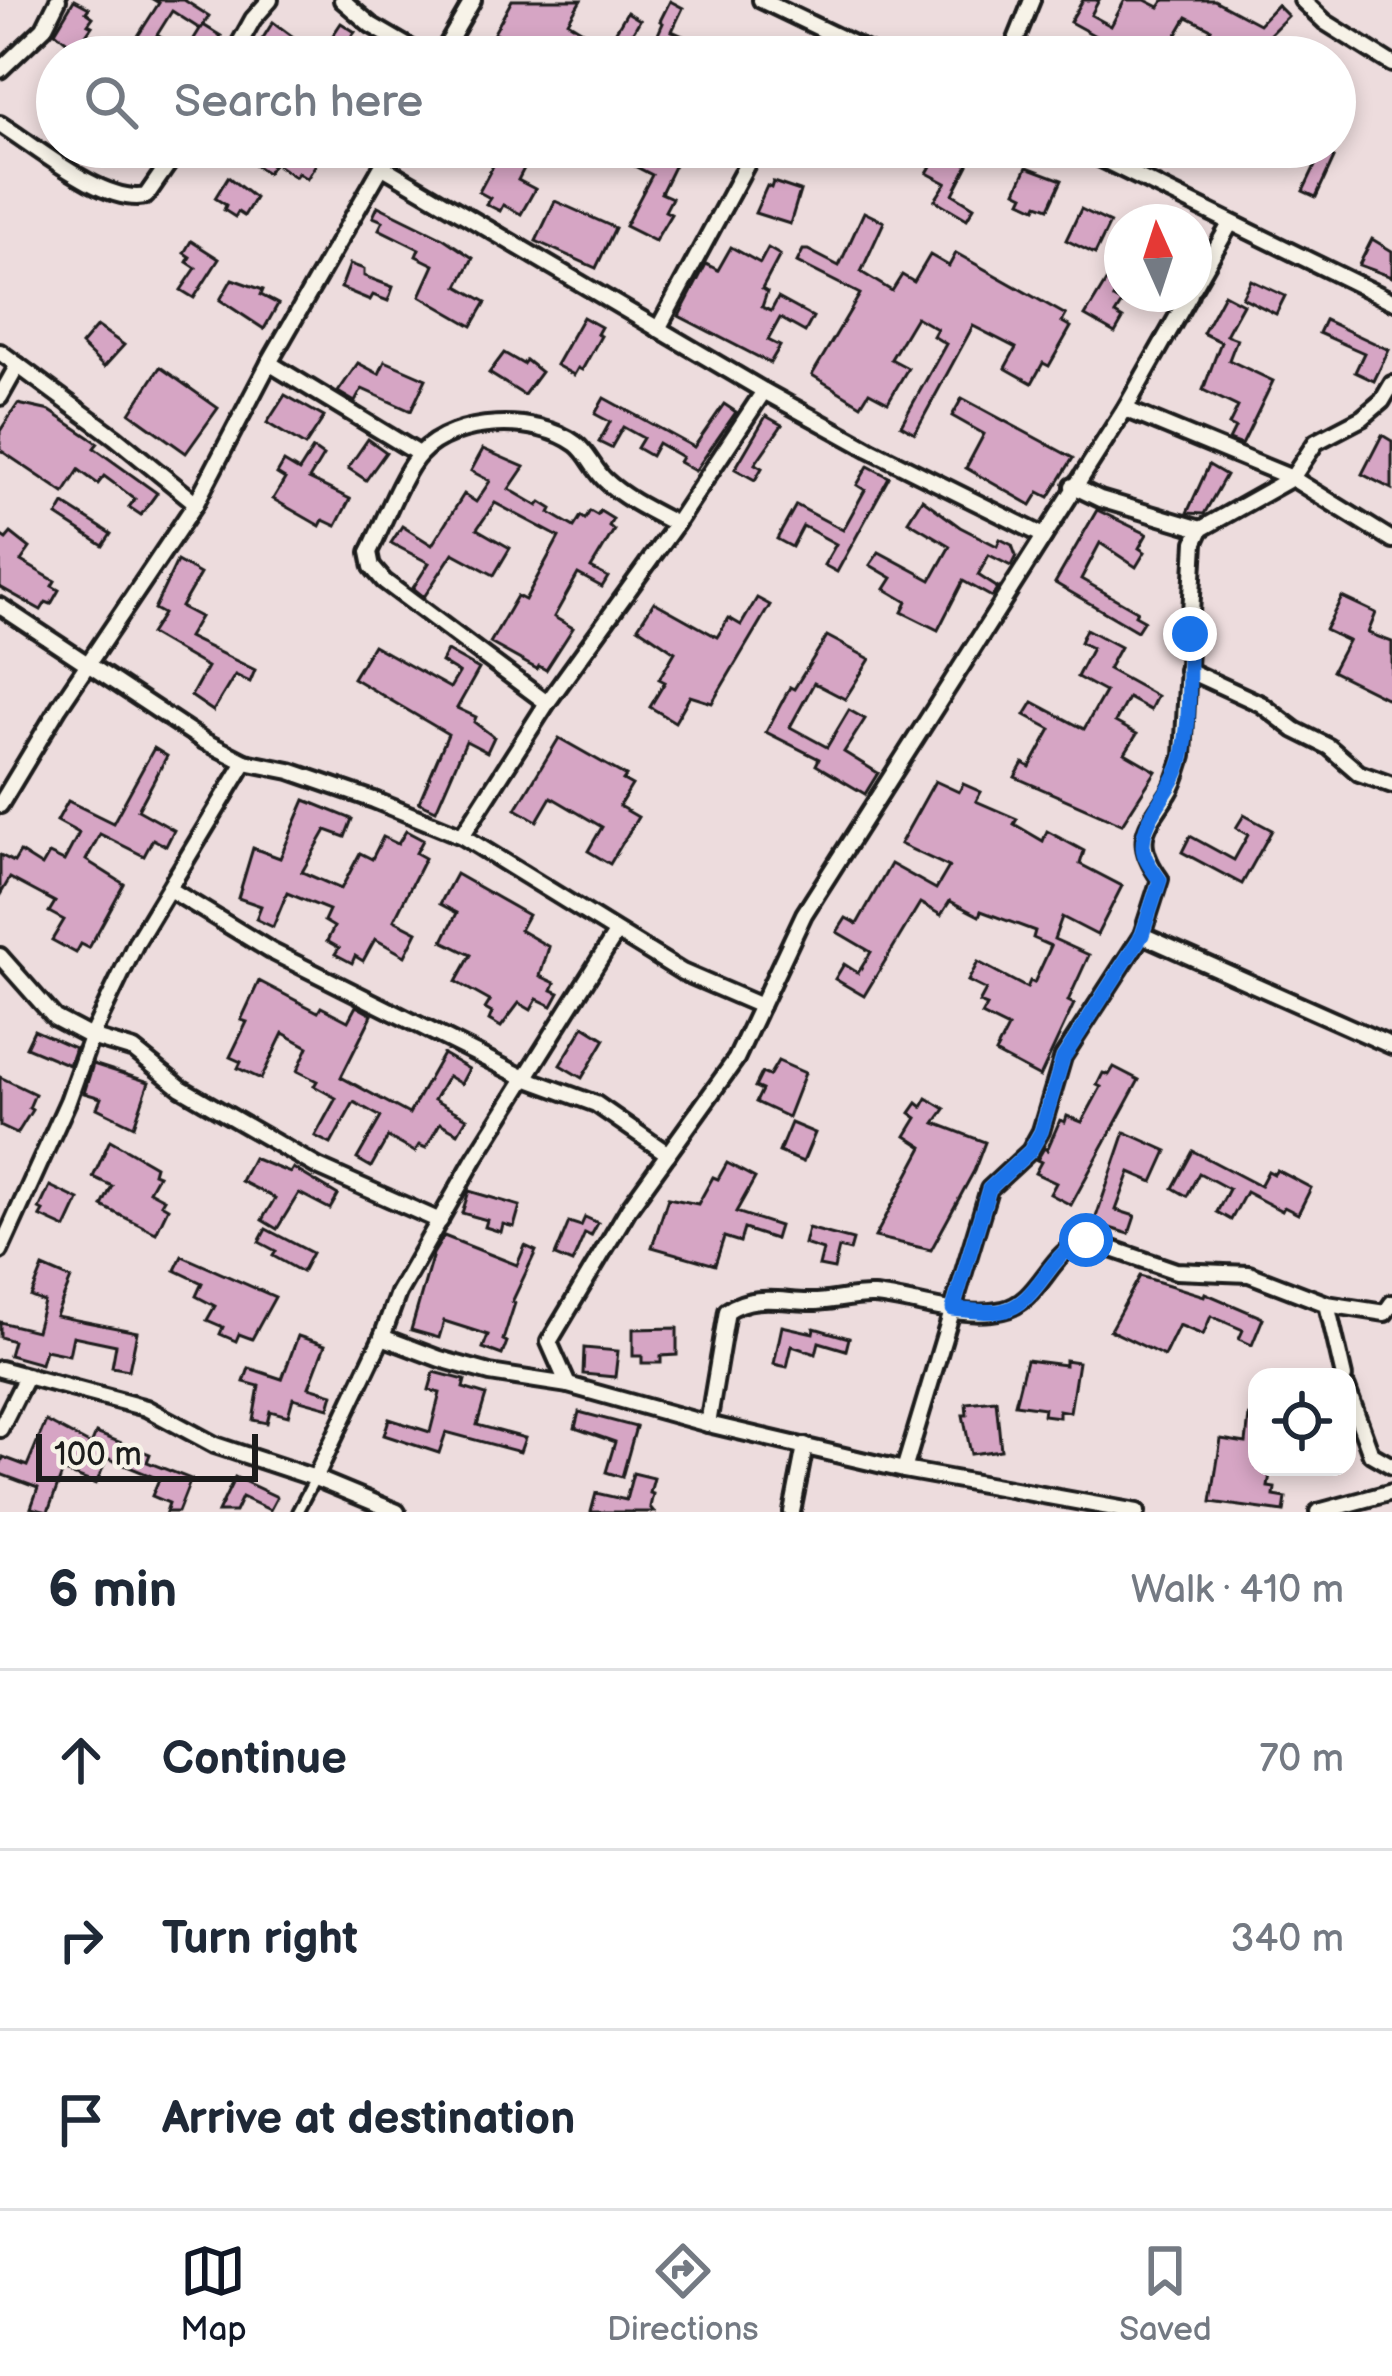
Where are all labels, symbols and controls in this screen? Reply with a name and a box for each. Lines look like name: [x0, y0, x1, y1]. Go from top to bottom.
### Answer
search box: [36, 36, 1356, 168]
icon: search: [78, 69, 144, 135]
text: Search here: [174, 75, 423, 130]
north arrow: [1104, 204, 1212, 312]
route end: [1163, 607, 1217, 661]
route start: [1059, 1213, 1113, 1267]
map controls: [1248, 1368, 1356, 1476]
button: locate: [1248, 1368, 1356, 1476]
scale bar: [36, 1428, 258, 1481]
text: 100 m: [54, 1435, 142, 1475]
text: 6 min: [48, 1560, 177, 1621]
text: Walk · 410 m: [1131, 1567, 1344, 1614]
icon: ahead: [48, 1727, 114, 1793]
text: Continue: [162, 1732, 347, 1787]
text: 70 m: [1259, 1736, 1344, 1783]
icon: right: [48, 1907, 114, 1973]
text: Turn right: [162, 1912, 358, 1967]
text: 340 m: [1231, 1916, 1344, 1963]
icon: arrive: [48, 2087, 114, 2153]
text: Arrive at destination: [162, 2092, 575, 2147]
tab: Map: [180, 2238, 247, 2350]
tab: Directions: [607, 2238, 759, 2350]
tab: Saved: [1119, 2238, 1212, 2350]

